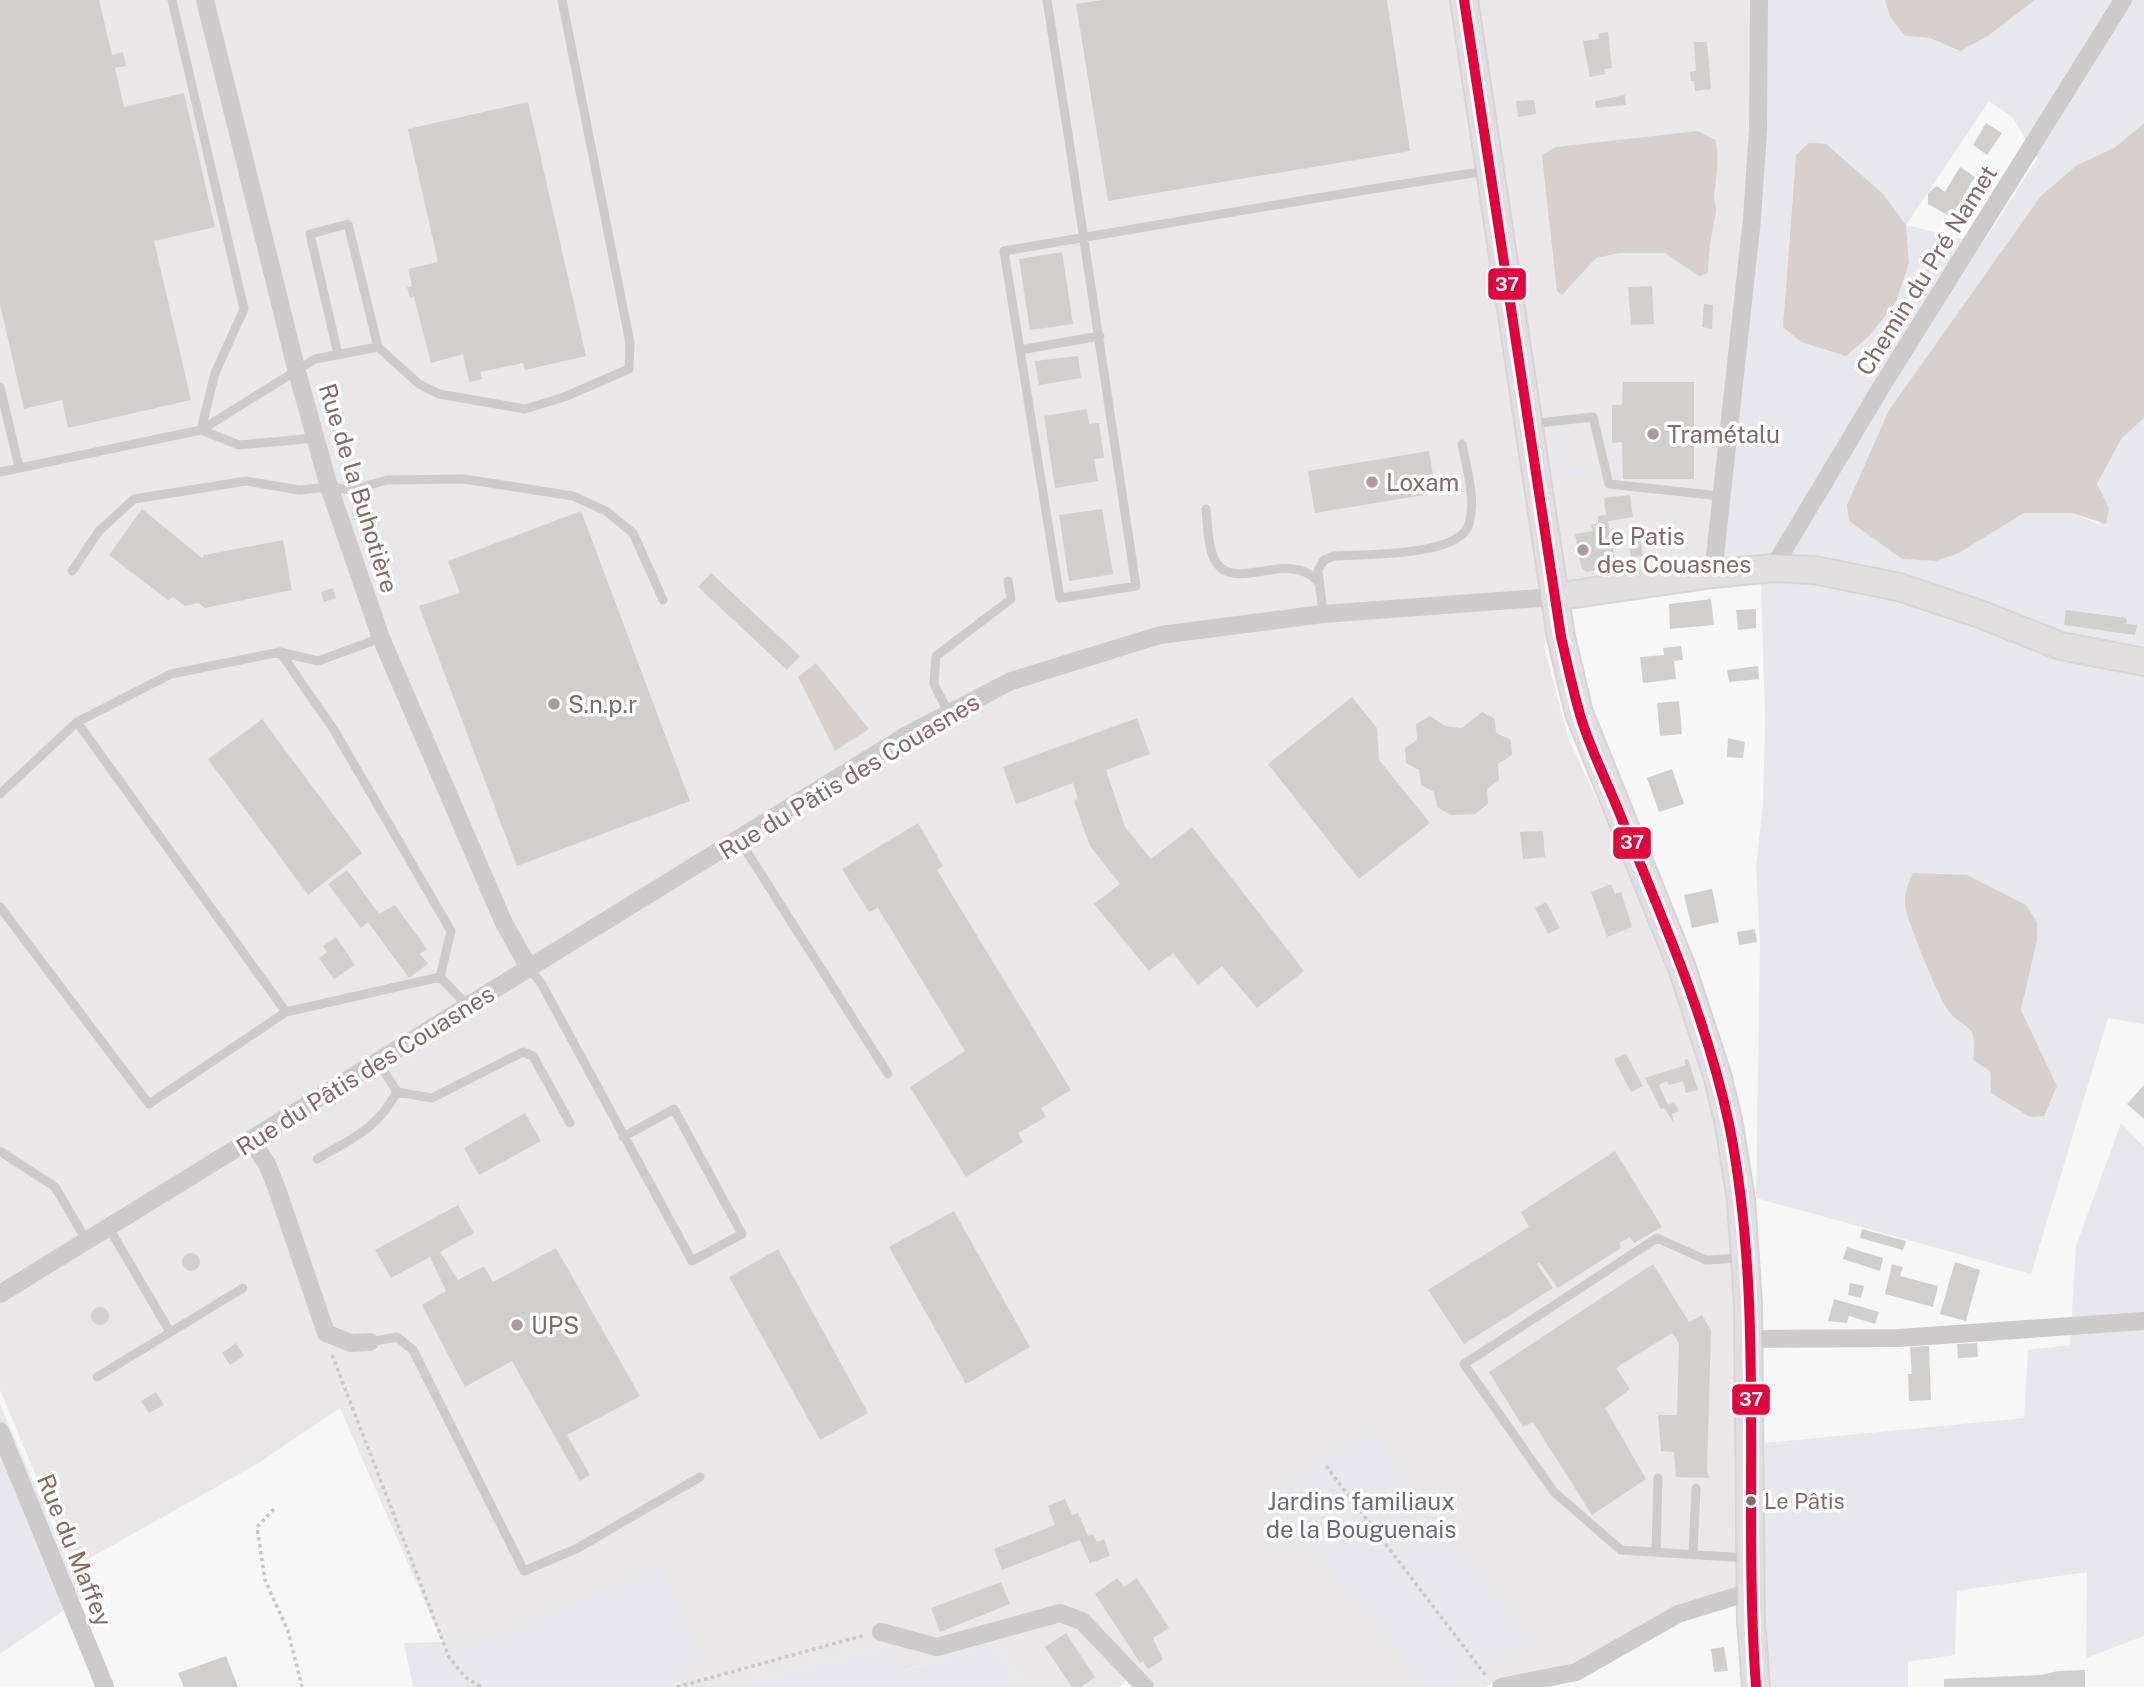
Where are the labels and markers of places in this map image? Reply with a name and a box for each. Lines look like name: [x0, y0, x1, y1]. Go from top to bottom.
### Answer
place label: Tramétalu: [1667, 420, 1780, 448]
marker: Tramétalu: [1645, 426, 1661, 442]
place label: Loxam: [1386, 468, 1459, 496]
marker: Loxam: [1364, 474, 1380, 490]
place label: Le Patis des Couasnes: [1597, 522, 1751, 578]
marker: Le Patis des Couasnes: [1575, 542, 1591, 558]
place label: S.n.p.r: [568, 690, 637, 718]
marker: S.n.p.r: [546, 696, 562, 712]
place label: UPS: [531, 1311, 579, 1339]
marker: UPS: [509, 1317, 525, 1333]
place label: Le Pâtis: [1764, 1488, 1845, 1514]
marker: Le Pâtis: [1744, 1494, 1758, 1508]

